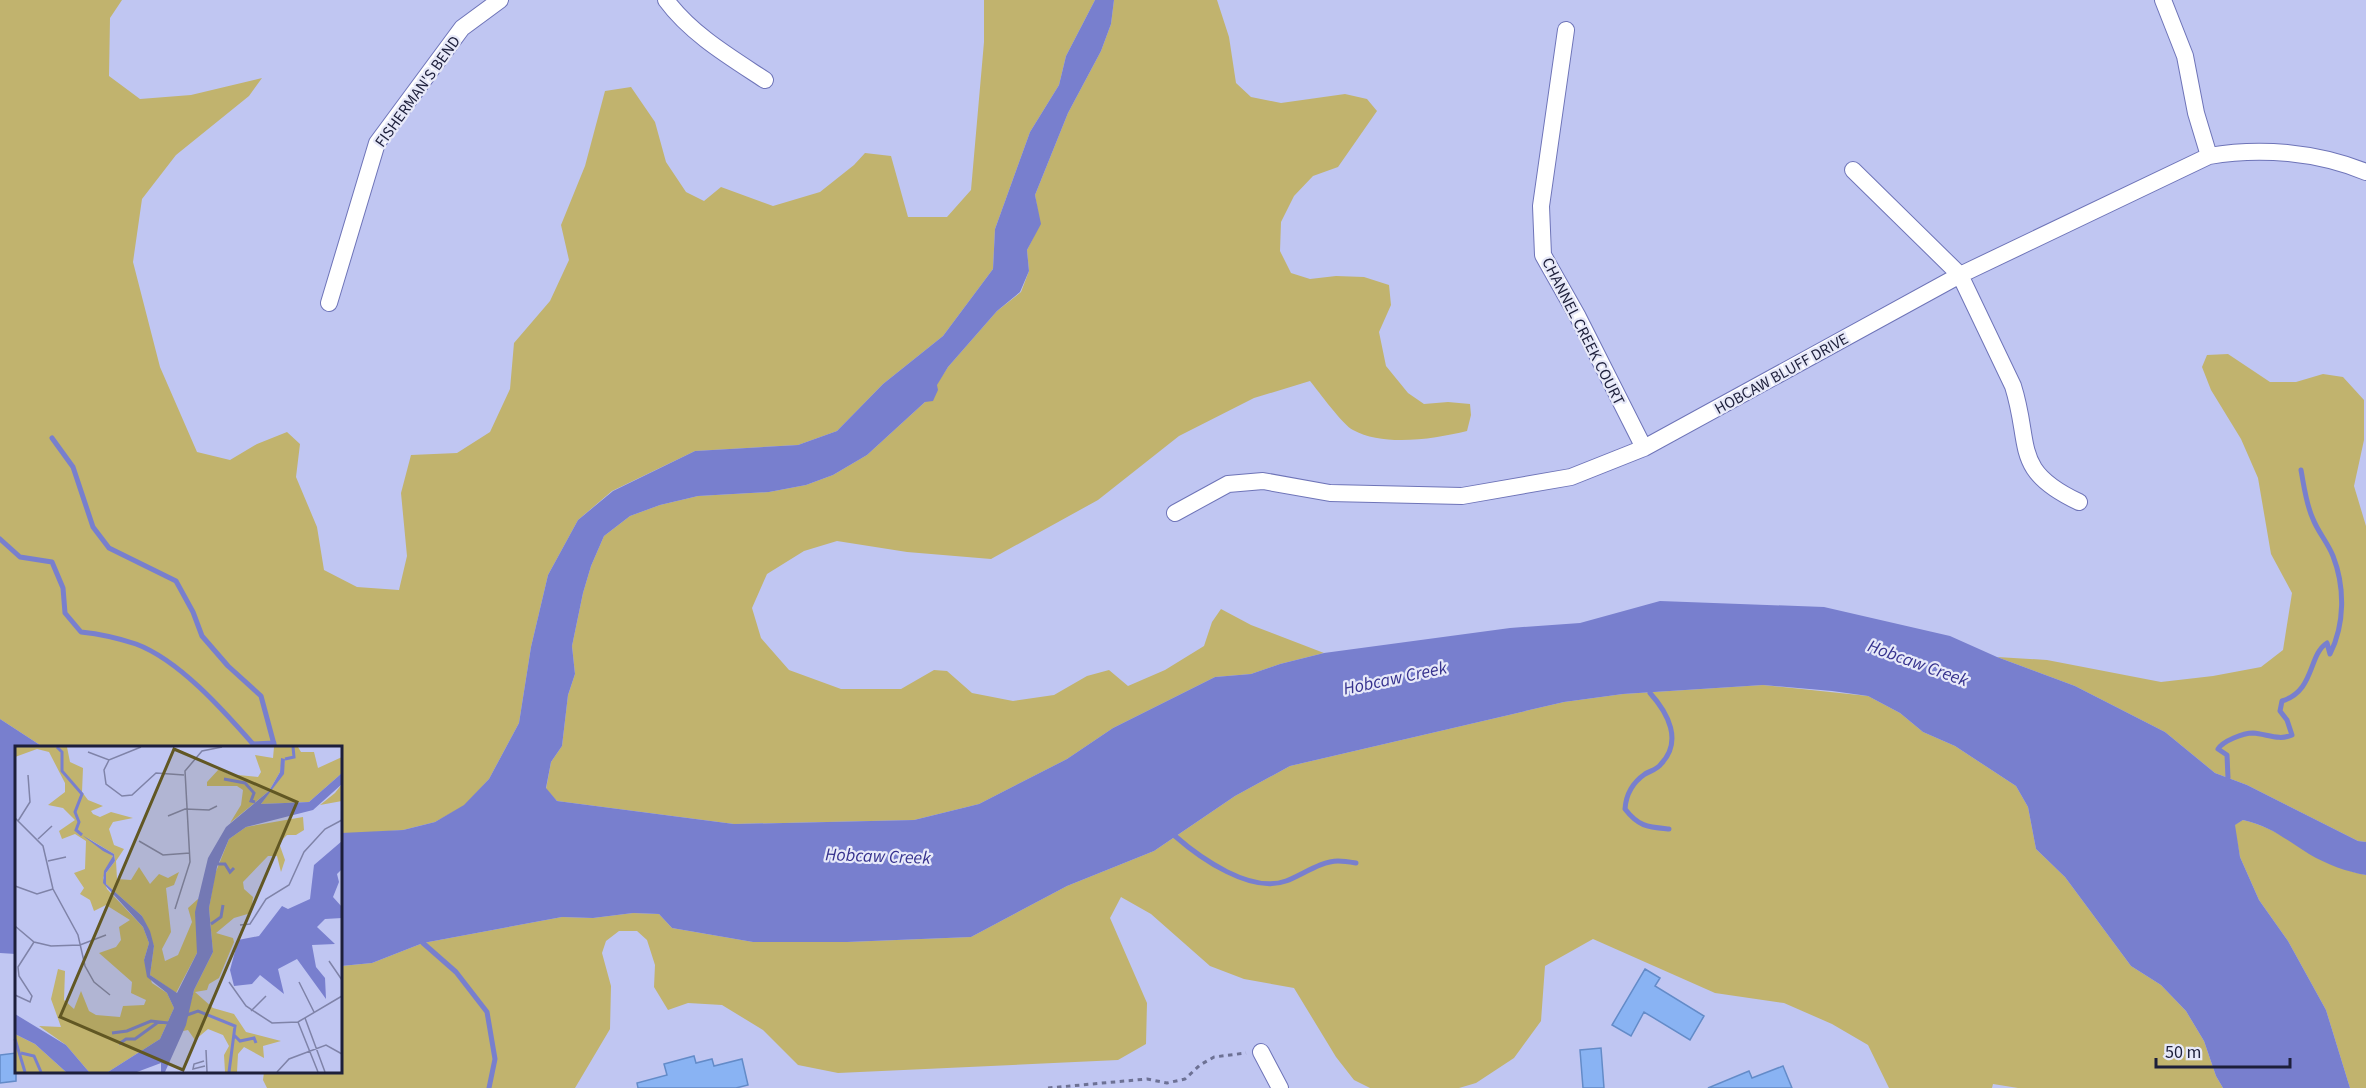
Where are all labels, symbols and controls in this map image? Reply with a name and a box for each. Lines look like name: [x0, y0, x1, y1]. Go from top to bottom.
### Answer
street label: FISHERMAN'S BEND: [370, 31, 466, 152]
street label: CHANNEL CREEK COURT: [1536, 254, 1630, 409]
street label: HOBCAW BLUFF DRIVE: [1711, 328, 1852, 420]
water label: Hobcaw Creek: [1864, 634, 1972, 693]
water label: Hobcaw Creek: [1341, 655, 1450, 702]
inset map: [15, 746, 342, 1073]
water label: Hobcaw Creek: [825, 842, 932, 871]
scale bar: [2156, 1031, 2290, 1069]
text: 50 m: [2165, 1040, 2201, 1065]

